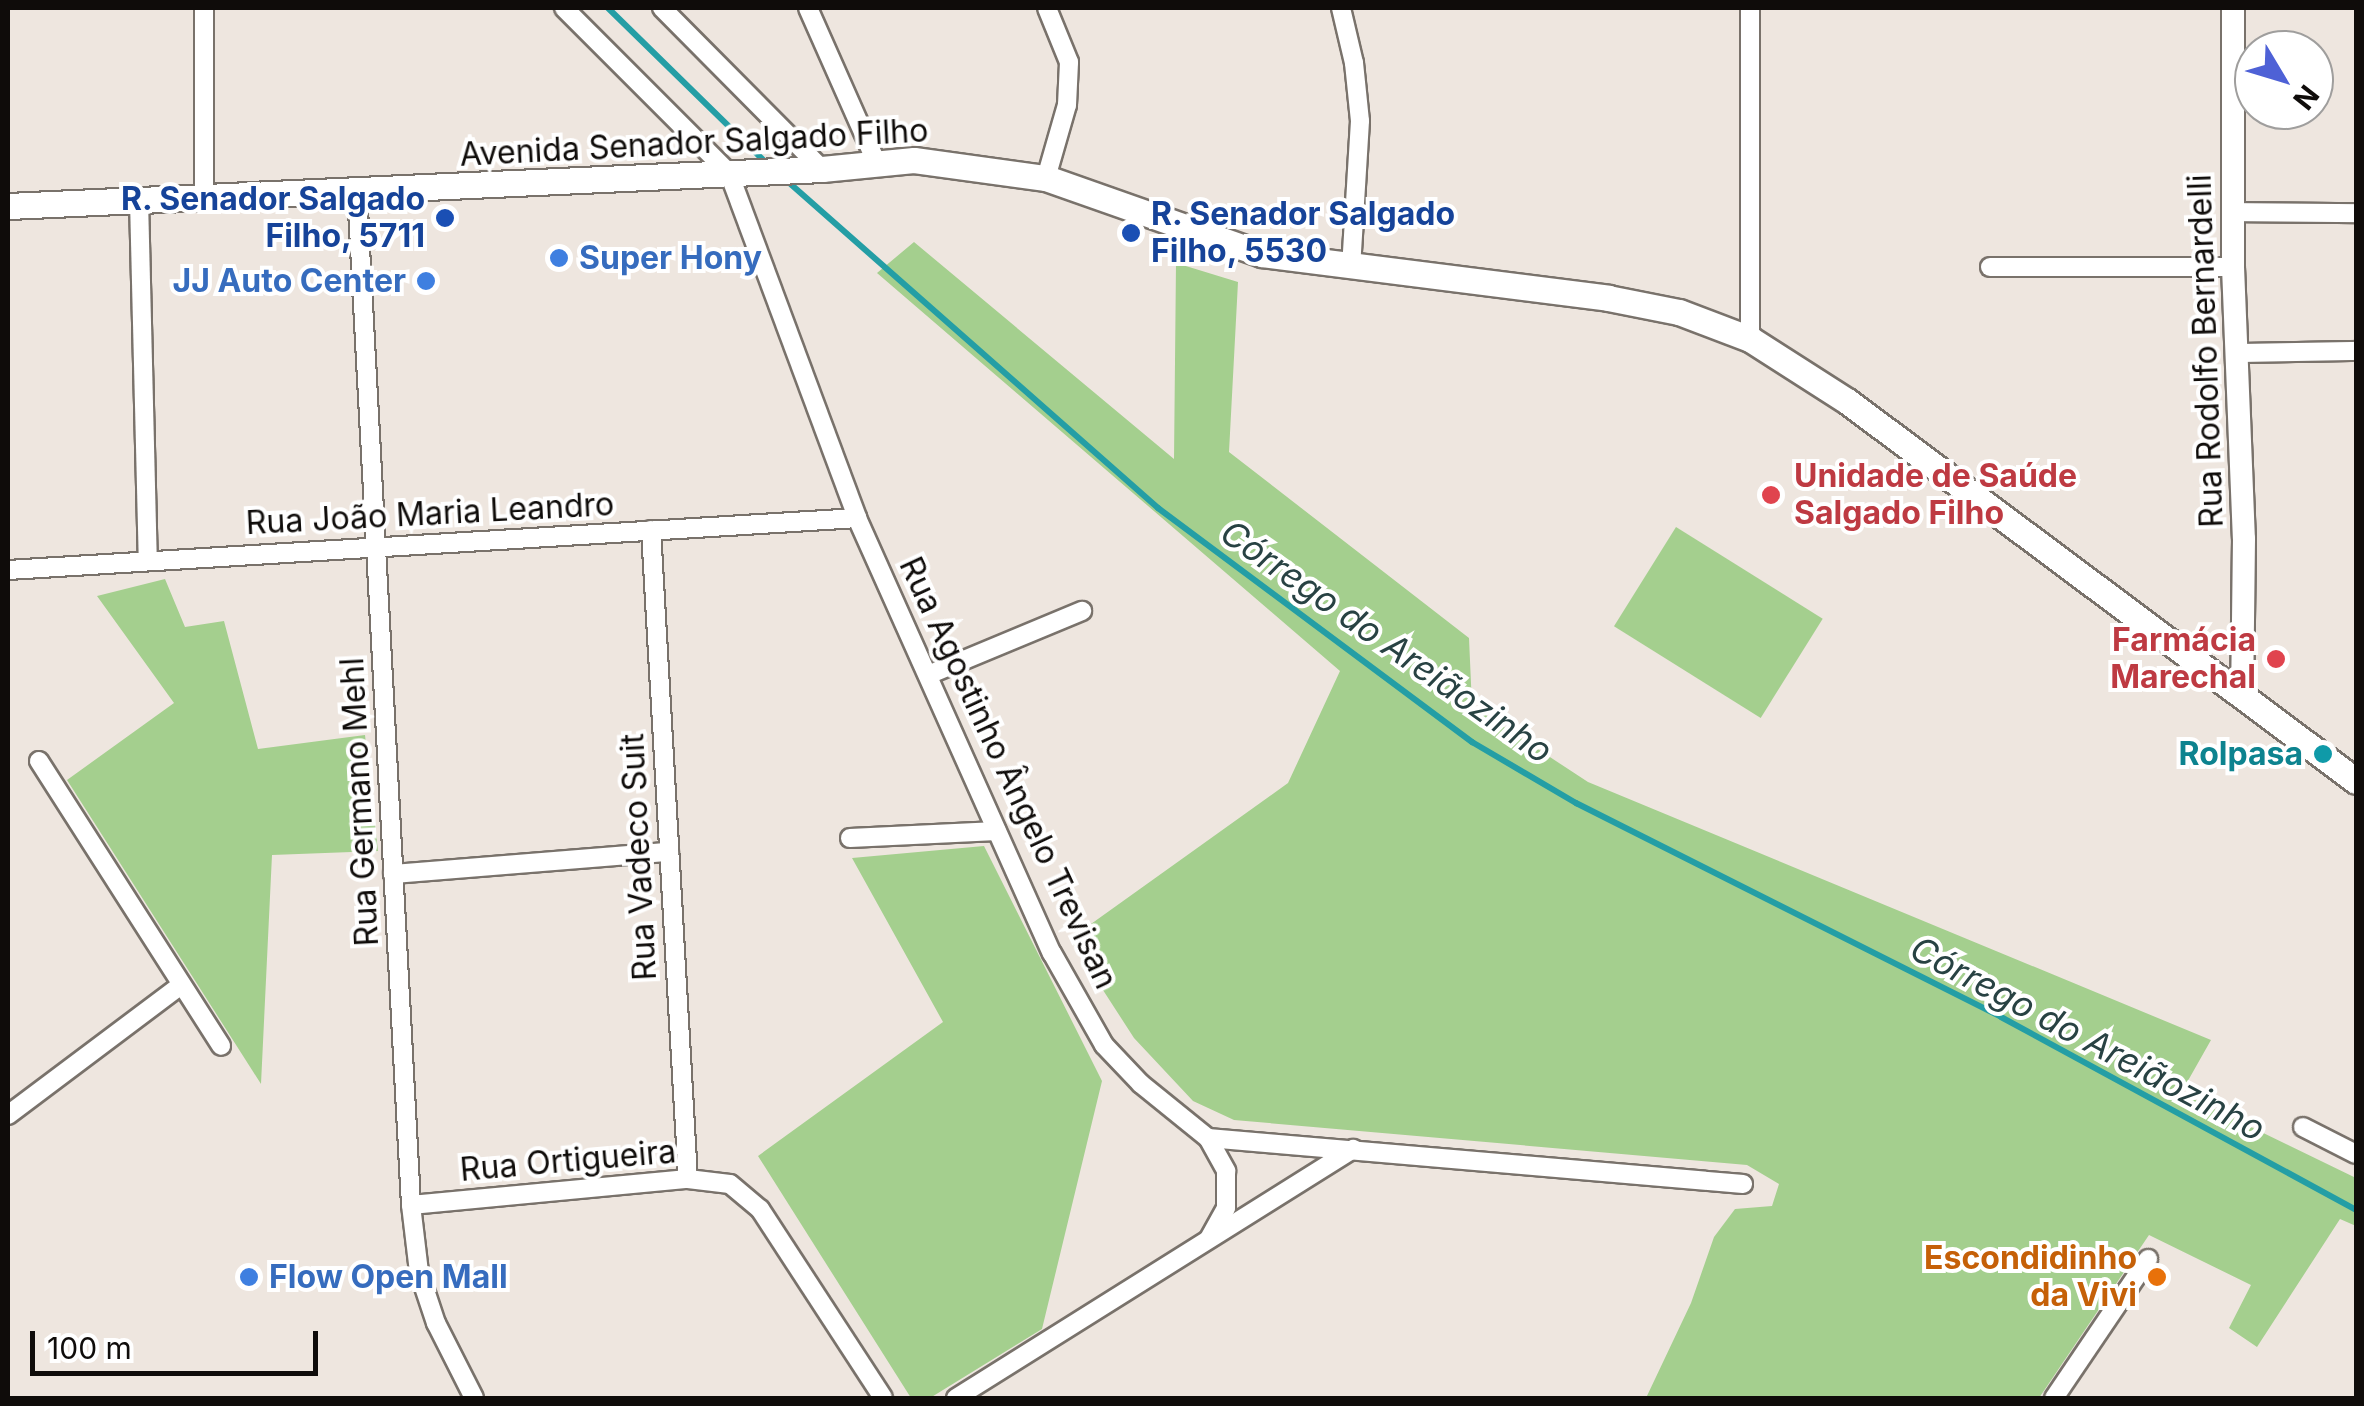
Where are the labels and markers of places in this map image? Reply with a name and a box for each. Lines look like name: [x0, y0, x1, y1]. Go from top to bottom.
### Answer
place label: R. Senador Salgado Filho, 5711: [120, 181, 425, 256]
place label: R. Senador Salgado Filho, 5530: [1151, 196, 1456, 271]
marker: R. Senador Salgado Filho, 5711: [434, 207, 456, 229]
marker: R. Senador Salgado Filho, 5530: [1120, 222, 1142, 244]
place label: Super Hony: [579, 239, 762, 277]
marker: Super Hony: [548, 247, 570, 269]
place label: JJ Auto Center: [172, 262, 406, 300]
marker: JJ Auto Center: [415, 270, 437, 292]
place label: Unidade de Saúde Salgado Filho: [1794, 458, 2077, 533]
marker: Unidade de Saúde Salgado Filho: [1758, 482, 1784, 508]
place label: Farmácia Marechal: [2110, 622, 2256, 697]
marker: Farmácia Marechal: [2265, 648, 2287, 670]
place label: Rolpasa: [2179, 735, 2303, 773]
marker: Rolpasa: [2312, 743, 2334, 765]
place label: Escondidinho da Vivi: [1924, 1240, 2137, 1315]
place label: Flow Open Mall: [269, 1258, 508, 1296]
marker: Flow Open Mall: [238, 1266, 260, 1288]
marker: Escondidinho da Vivi: [2146, 1266, 2168, 1288]

